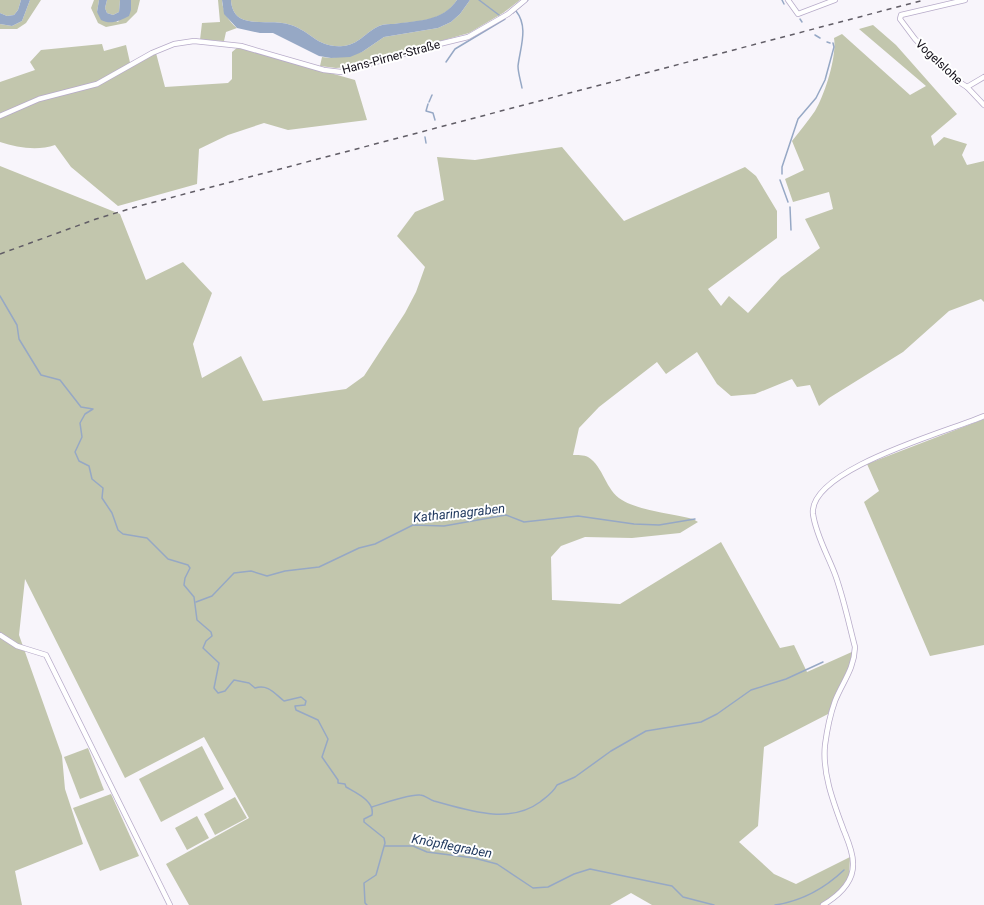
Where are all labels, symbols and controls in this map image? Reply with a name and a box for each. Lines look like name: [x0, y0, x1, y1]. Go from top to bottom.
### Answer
street label: Hans-Pirner-Straße: [340, 37, 442, 77]
street label: Vogelslohe: [913, 37, 965, 87]
water label: Katharinagraben: [412, 501, 506, 525]
water label: Knöpflegraben: [411, 831, 493, 861]

